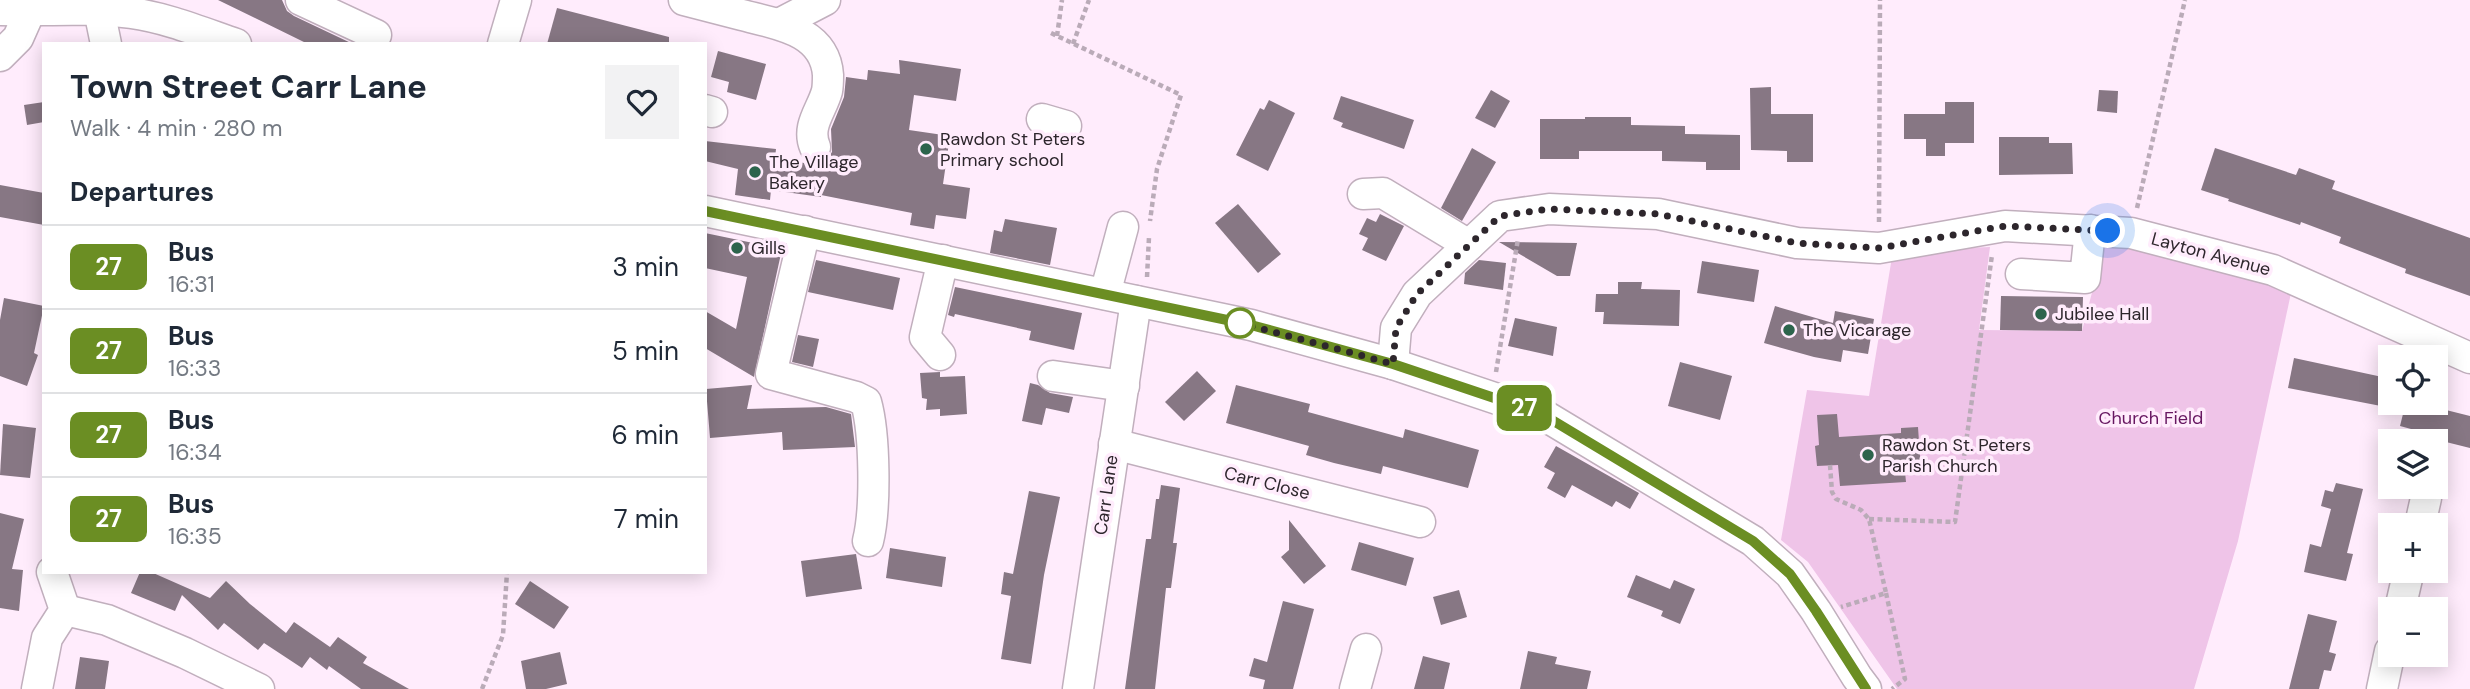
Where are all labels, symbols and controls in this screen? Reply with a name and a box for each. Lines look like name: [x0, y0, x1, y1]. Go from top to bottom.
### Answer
text: Town Street Carr Lane: [70, 65, 427, 108]
button: heart: [605, 65, 679, 139]
text: Walk · 4 min · 280 m: [70, 113, 282, 143]
place label: Rawdon St Peters Primary school: [940, 127, 1085, 172]
marker: Rawdon St Peters Primary school: [918, 141, 934, 157]
place label: The Village Bakery: [769, 150, 859, 195]
marker: The Village Bakery: [747, 164, 763, 180]
text: Departures: [70, 175, 214, 209]
your location: [2090, 213, 2125, 248]
street label: Layton Avenue: [2149, 227, 2273, 281]
text: Bus: [168, 235, 214, 269]
place label: Gills: [751, 236, 786, 260]
marker: Gills: [729, 240, 745, 256]
text: 3 min: [612, 250, 679, 284]
text: 27: [95, 251, 122, 282]
text: 16:31: [168, 269, 215, 299]
place label: Jubilee Hall: [2055, 302, 2149, 326]
marker: Jubilee Hall: [2033, 306, 2049, 322]
unlabelled marker: [1225, 308, 1255, 338]
place label: The Vicarage: [1803, 318, 1911, 342]
text: Bus: [168, 319, 214, 353]
marker: The Vicarage: [1781, 322, 1797, 338]
text: 5 min: [612, 334, 679, 368]
text: 27: [95, 335, 122, 366]
map controls: [2378, 345, 2448, 667]
button: locate: [2378, 345, 2448, 415]
text: 16:33: [168, 353, 221, 383]
line badge: 27: [1492, 385, 1556, 431]
text: 27: [1511, 392, 1537, 423]
text: Bus: [168, 403, 214, 437]
park label: Church Field: [2099, 406, 2203, 430]
text: 6 min: [611, 418, 679, 452]
text: 27: [95, 419, 122, 450]
button: layers: [2378, 429, 2448, 499]
place label: Rawdon St. Peters Parish Church: [1882, 433, 2031, 478]
text: 16:34: [168, 437, 222, 467]
marker: Rawdon St. Peters Parish Church: [1860, 447, 1876, 463]
street label: Carr Lane: [1089, 453, 1123, 537]
street label: Carr Close: [1222, 461, 1312, 505]
text: Bus: [168, 487, 214, 521]
text: 7 min: [614, 502, 679, 536]
text: 27: [95, 503, 122, 534]
button: +: [2378, 513, 2448, 583]
text: 16:35: [168, 521, 222, 551]
button: −: [2378, 597, 2448, 667]

